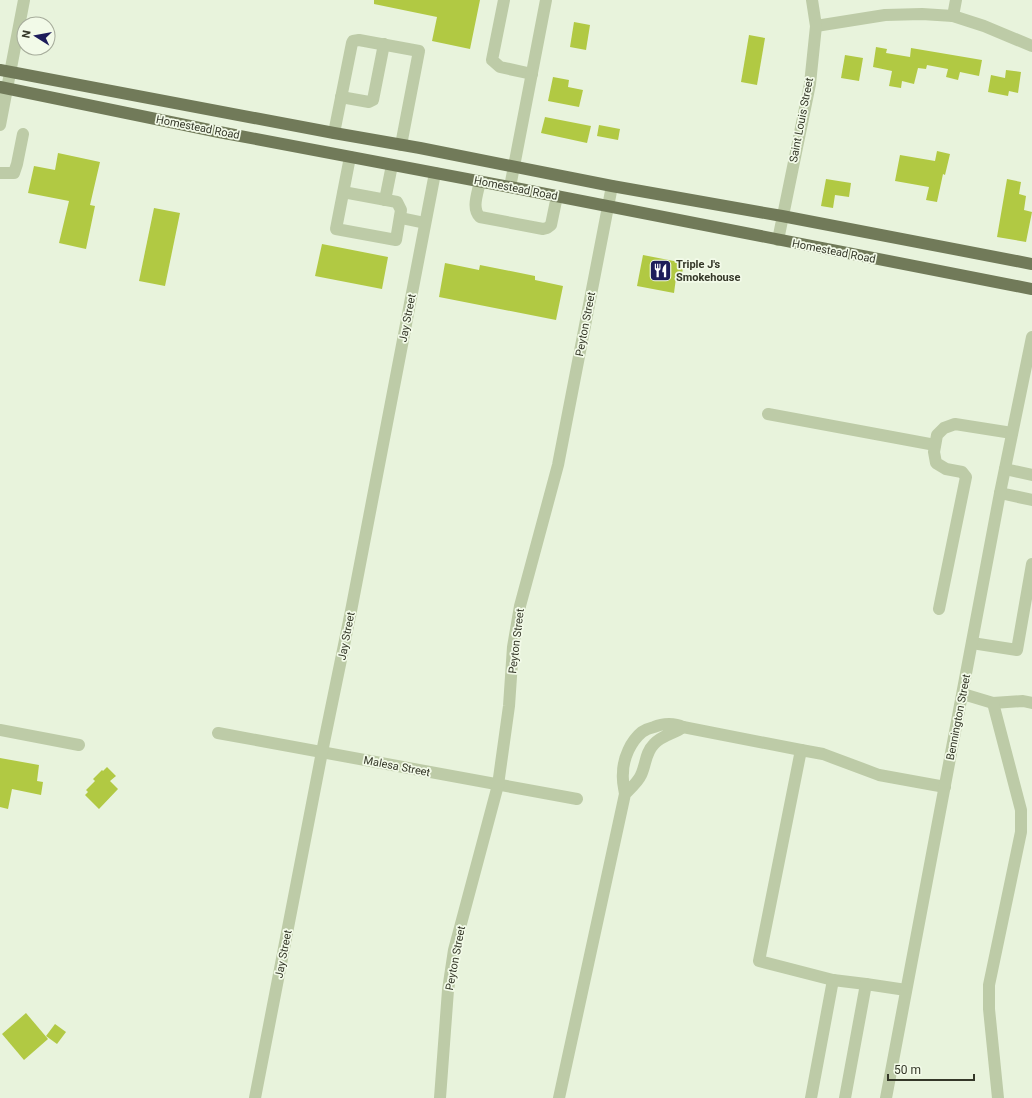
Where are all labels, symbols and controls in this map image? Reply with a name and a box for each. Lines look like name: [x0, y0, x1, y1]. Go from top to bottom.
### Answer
north arrow: [16, 16, 56, 56]
text: N: [20, 29, 34, 39]
street label: Saint Louis Street: [787, 76, 816, 164]
street label: Homestead Road: [155, 113, 241, 142]
street label: Homestead Road: [473, 174, 559, 203]
street label: Homestead Road: [791, 237, 877, 266]
restaurant icon: Triple J's Smokehouse: [648, 257, 674, 283]
place label: Triple J's Smokehouse: [676, 258, 740, 284]
street label: Peyton Street: [573, 290, 598, 357]
street label: Jay Street: [396, 292, 419, 343]
street label: Peyton Street: [506, 607, 527, 674]
street label: Jay Street: [335, 610, 358, 661]
street label: Bennington Street: [944, 673, 973, 761]
street label: Malesa Street: [363, 754, 432, 779]
street label: Peyton Street: [443, 924, 468, 991]
street label: Jay Street: [272, 928, 295, 979]
scale bar: [888, 1056, 974, 1082]
text: 50 m: [894, 1063, 921, 1077]

